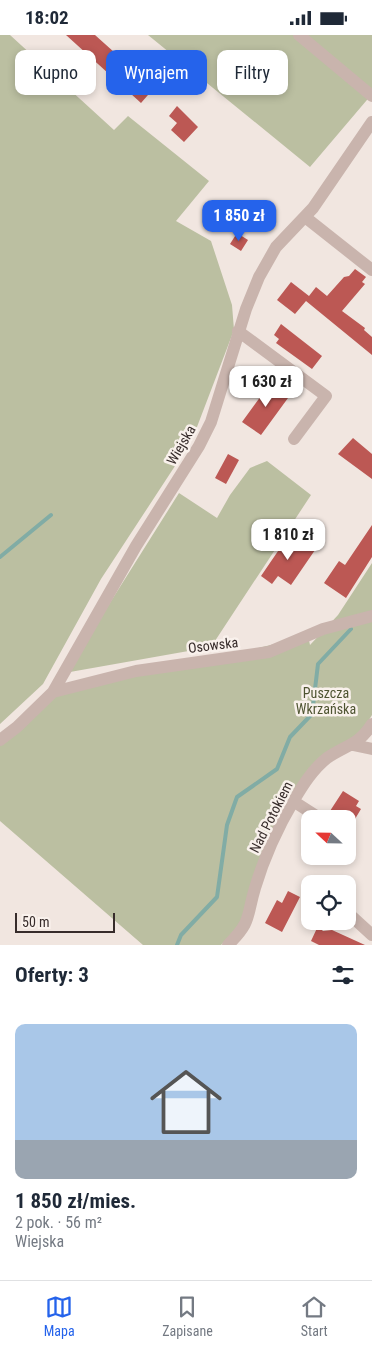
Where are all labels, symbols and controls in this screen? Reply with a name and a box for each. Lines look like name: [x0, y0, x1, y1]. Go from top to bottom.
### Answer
text: 18:02: [25, 6, 69, 29]
chip: Kupno: [15, 50, 96, 95]
chip: Wynajem: [106, 50, 207, 95]
chip: Filtry: [217, 50, 288, 95]
pin: 1 850 zł: [187, 199, 291, 242]
text: 1 850 zł: [213, 206, 265, 225]
pin: 1 630 zł: [214, 365, 318, 408]
text: 1 630 zł: [240, 372, 292, 391]
street label: Wiejska: [163, 422, 199, 468]
pin: 1 810 zł: [236, 519, 340, 561]
text: 1 810 zł: [262, 525, 314, 544]
street label: Osowska: [187, 634, 239, 656]
park label: Puszcza Wkrzańska: [296, 685, 356, 717]
street label: Nad Potokiem: [246, 779, 296, 855]
north arrow: [301, 810, 356, 865]
map controls: [301, 810, 356, 930]
button: locate: [301, 875, 356, 930]
scale bar: [15, 910, 115, 933]
text: 50 m: [22, 914, 50, 930]
icon: filters: [329, 961, 357, 989]
text: Oferty: 3: [15, 963, 89, 987]
icon: home: [141, 1057, 231, 1147]
text: 1 850 zł/mies.: [15, 1189, 136, 1213]
text: 2 pok. · 56 m²: [15, 1213, 102, 1232]
text: Wiejska: [15, 1232, 64, 1251]
tab: Mapa: [44, 1293, 75, 1339]
tab: Zapisane: [162, 1293, 213, 1339]
tab: Start: [300, 1293, 328, 1339]

